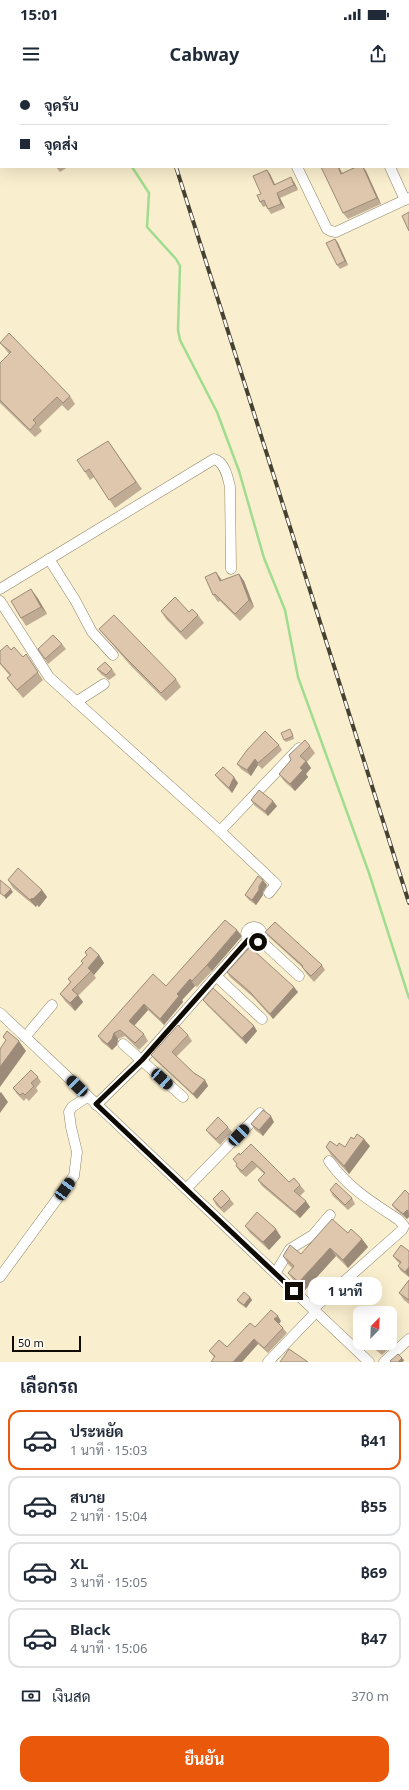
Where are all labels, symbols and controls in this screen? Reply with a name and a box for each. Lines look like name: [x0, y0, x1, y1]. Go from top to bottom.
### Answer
text: 15:01: [20, 4, 59, 24]
text: Cabway: [170, 42, 239, 66]
icon: menu: [20, 43, 42, 65]
icon: share: [367, 43, 389, 65]
text: จุดรับ: [44, 95, 79, 115]
text: จุดส่ง: [44, 134, 78, 154]
route start: [249, 933, 267, 951]
car: [149, 1067, 175, 1091]
car: [64, 1073, 90, 1099]
car: [226, 1122, 252, 1148]
car: [53, 1176, 77, 1202]
callout: 1 นาที: [308, 1277, 382, 1305]
route end: [285, 1282, 303, 1300]
text: 1 นาที: [328, 1282, 362, 1300]
north arrow: [353, 1306, 397, 1350]
map controls: [353, 1306, 397, 1350]
scale bar: [12, 1334, 81, 1353]
text: 50 m: [18, 1335, 44, 1350]
text: เลือกรถ: [20, 1374, 78, 1398]
text: ประหยัด: [70, 1421, 123, 1441]
icon: car: [22, 1422, 58, 1458]
text: ฿41: [361, 1430, 387, 1450]
text: 1 นาที · 15:03: [70, 1441, 147, 1459]
text: สบาย: [70, 1487, 105, 1507]
icon: car: [22, 1488, 58, 1524]
text: ฿55: [361, 1496, 387, 1516]
text: 2 นาที · 15:04: [70, 1507, 147, 1525]
text: XL: [70, 1553, 88, 1573]
icon: car: [22, 1554, 58, 1590]
text: ฿69: [361, 1562, 387, 1582]
text: 3 นาที · 15:05: [70, 1573, 147, 1591]
text: Black: [70, 1619, 110, 1639]
icon: car: [22, 1620, 58, 1656]
text: ฿47: [361, 1628, 387, 1648]
text: 4 นาที · 15:06: [70, 1639, 147, 1657]
icon: cash: [20, 1685, 42, 1707]
text: เงินสด: [52, 1686, 91, 1706]
text: 370 m: [351, 1687, 389, 1705]
button: ยืนยัน: [20, 1736, 389, 1782]

